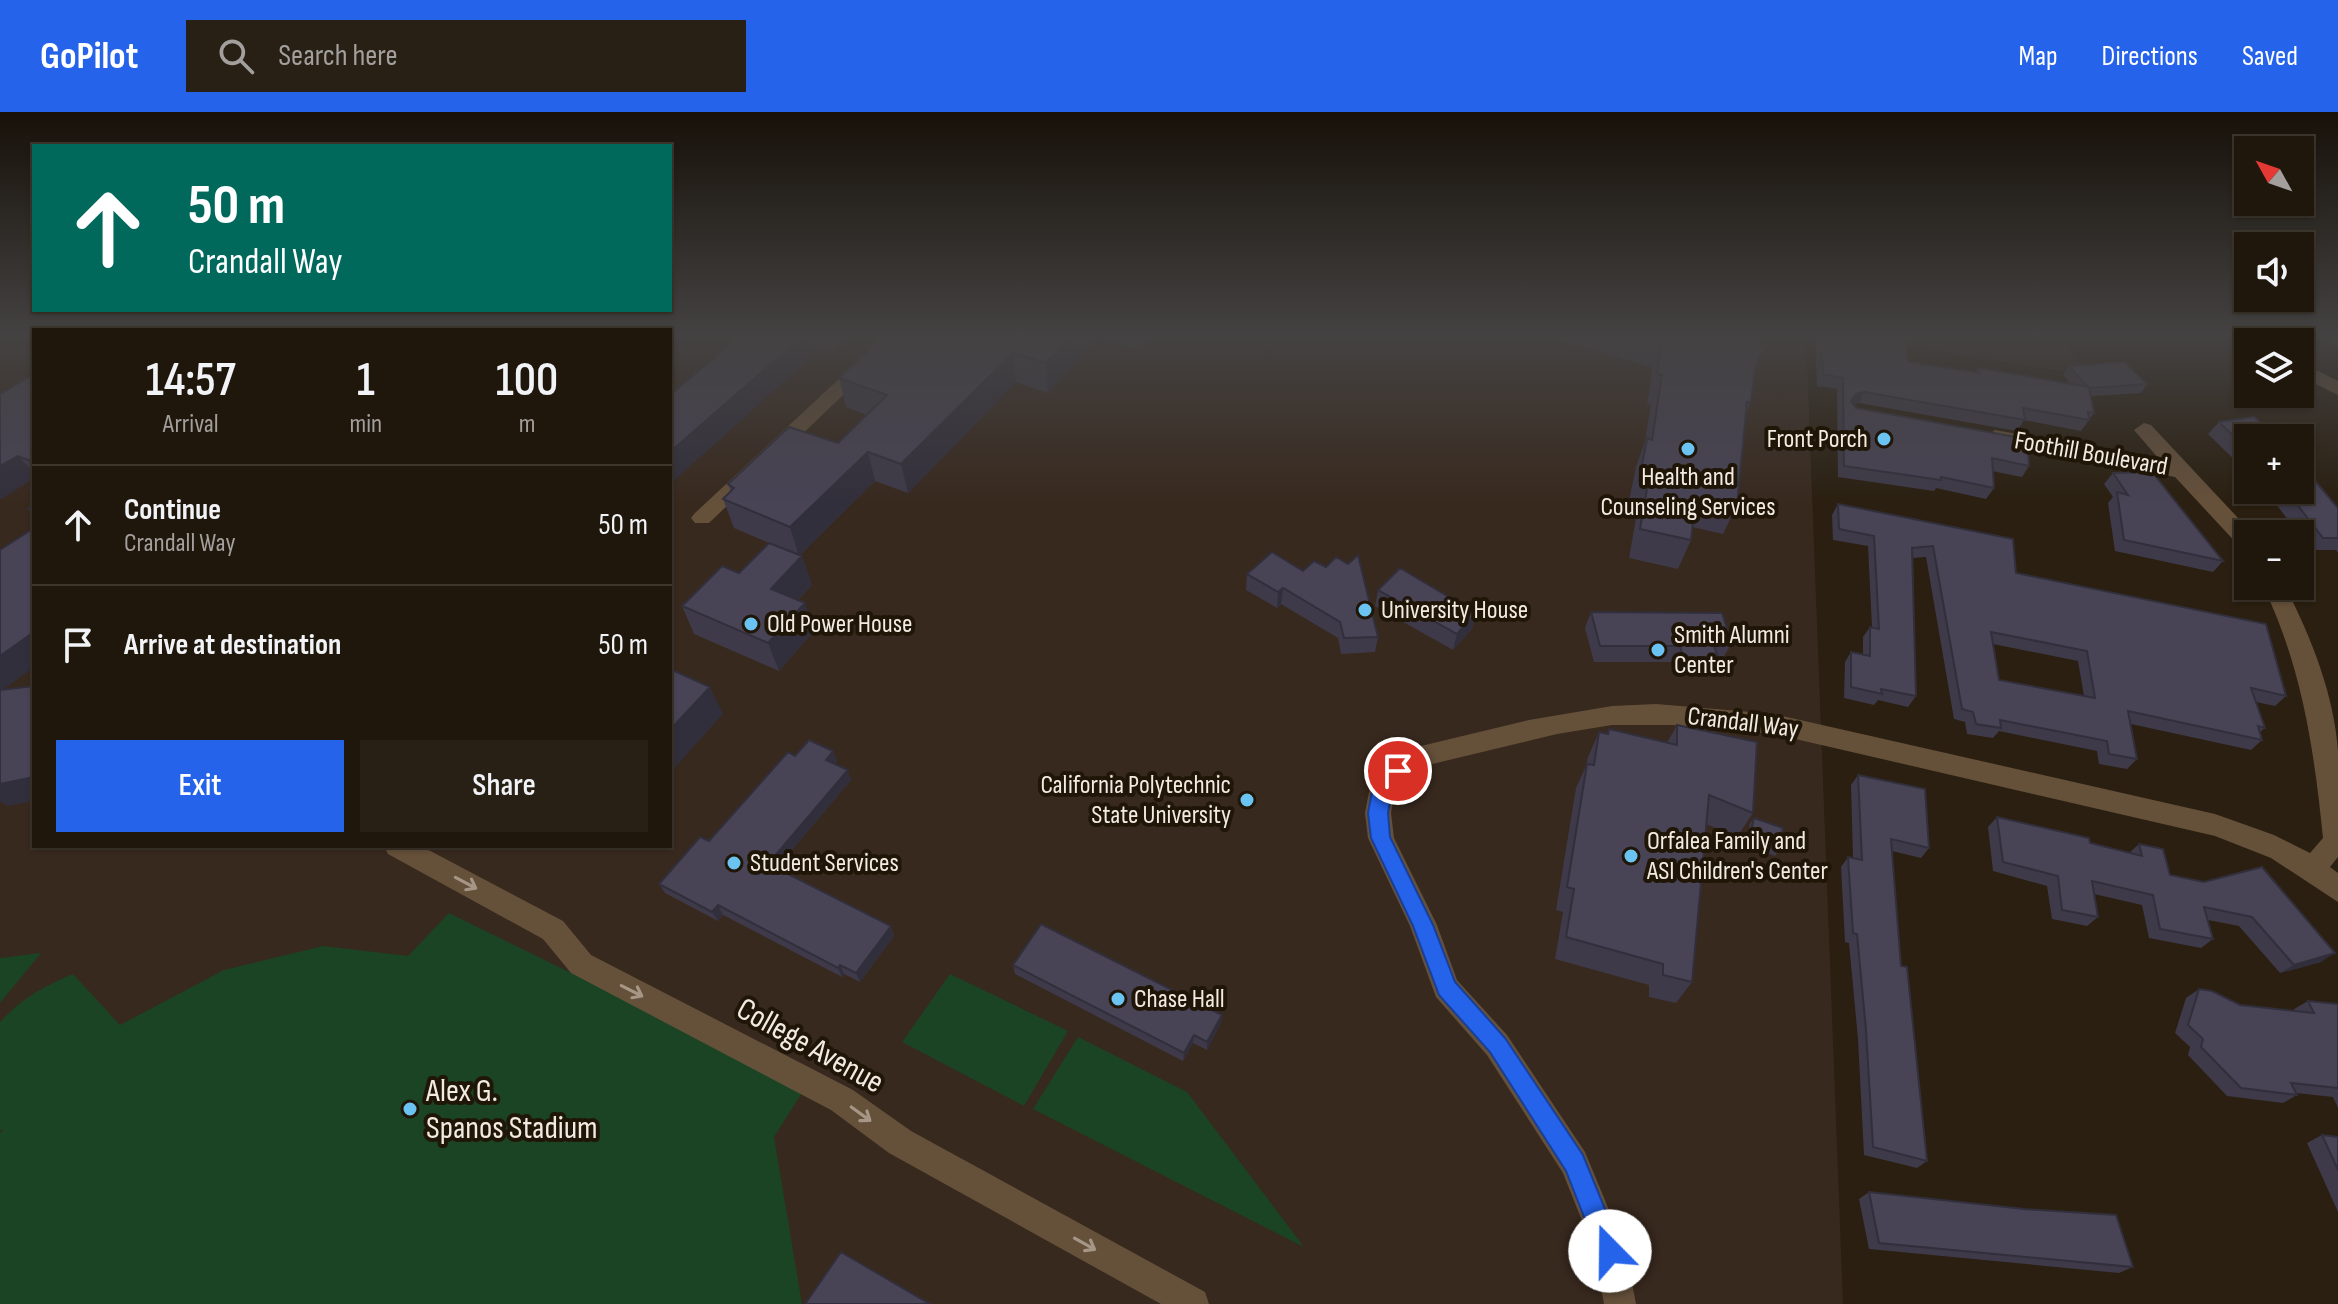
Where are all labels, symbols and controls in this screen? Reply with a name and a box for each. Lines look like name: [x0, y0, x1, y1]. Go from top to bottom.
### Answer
search box: [186, 20, 746, 92]
text: GoPilot: [40, 34, 138, 79]
icon: search: [214, 34, 258, 78]
text: Search here: [278, 38, 398, 74]
text: Map: [2019, 40, 2058, 73]
text: Directions: [2102, 40, 2198, 73]
text: Saved: [2242, 40, 2298, 73]
north arrow: [2234, 136, 2314, 216]
map controls: [2234, 136, 2314, 600]
text: 50 m: [188, 173, 285, 240]
icon: ahead: [56, 176, 160, 280]
button: sound: [2234, 232, 2314, 312]
text: Crandall Way: [188, 241, 342, 284]
button: layers: [2234, 328, 2314, 408]
text: 14:57: [146, 352, 236, 409]
text: 1: [357, 352, 375, 409]
text: 100: [496, 352, 558, 409]
text: Arrival: [163, 409, 219, 440]
text: min: [349, 409, 382, 440]
text: m: [519, 409, 535, 440]
place label: Front Porch: [1767, 424, 1868, 455]
button: +: [2234, 424, 2314, 504]
street label: Foothill Boulevard: [2012, 425, 2170, 483]
marker: Front Porch: [1875, 430, 1893, 448]
marker: Health and Counseling Services: [1679, 440, 1697, 458]
place label: Health and Counseling Services: [1600, 462, 1776, 523]
text: Continue: [124, 492, 221, 528]
icon: ahead: [56, 503, 100, 547]
text: 50 m: [599, 507, 648, 543]
button: −: [2234, 520, 2314, 600]
text: Crandall Way: [124, 528, 235, 559]
place label: University House: [1381, 595, 1528, 626]
marker: University House: [1356, 601, 1374, 619]
place label: Old Power House: [767, 609, 912, 640]
marker: Old Power House: [742, 615, 760, 633]
place label: Smith Alumni Center: [1674, 620, 1790, 681]
icon: arrive: [56, 623, 100, 667]
text: Arrive at destination: [124, 627, 341, 663]
text: 50 m: [599, 627, 648, 663]
marker: Smith Alumni Center: [1649, 641, 1667, 659]
street label: Crandall Way: [1686, 701, 1800, 745]
pin: [1364, 737, 1432, 805]
button: Exit: [56, 740, 344, 832]
button: Share: [360, 740, 648, 832]
icon: arrive: [1376, 749, 1420, 793]
place label: California Polytechnic State University: [1040, 770, 1231, 831]
marker: California Polytechnic State University: [1238, 791, 1256, 809]
place label: Orfalea Family and ASI Children's Center: [1646, 826, 1828, 887]
marker: Orfalea Family and ASI Children's Center: [1622, 847, 1640, 865]
place label: Student Services: [750, 848, 899, 879]
marker: Student Services: [725, 854, 743, 872]
one-way arrow: [454, 875, 477, 891]
one-way arrow: [619, 983, 643, 999]
place label: Chase Hall: [1134, 984, 1225, 1015]
street label: College Avenue: [730, 990, 890, 1102]
marker: Chase Hall: [1109, 990, 1127, 1008]
place label: Alex G. Spanos Stadium: [425, 1072, 598, 1148]
marker: Alex G. Spanos Stadium: [401, 1100, 419, 1118]
one-way arrow: [849, 1105, 871, 1122]
position arrow: [1568, 1209, 1652, 1293]
one-way arrow: [1073, 1237, 1096, 1253]

